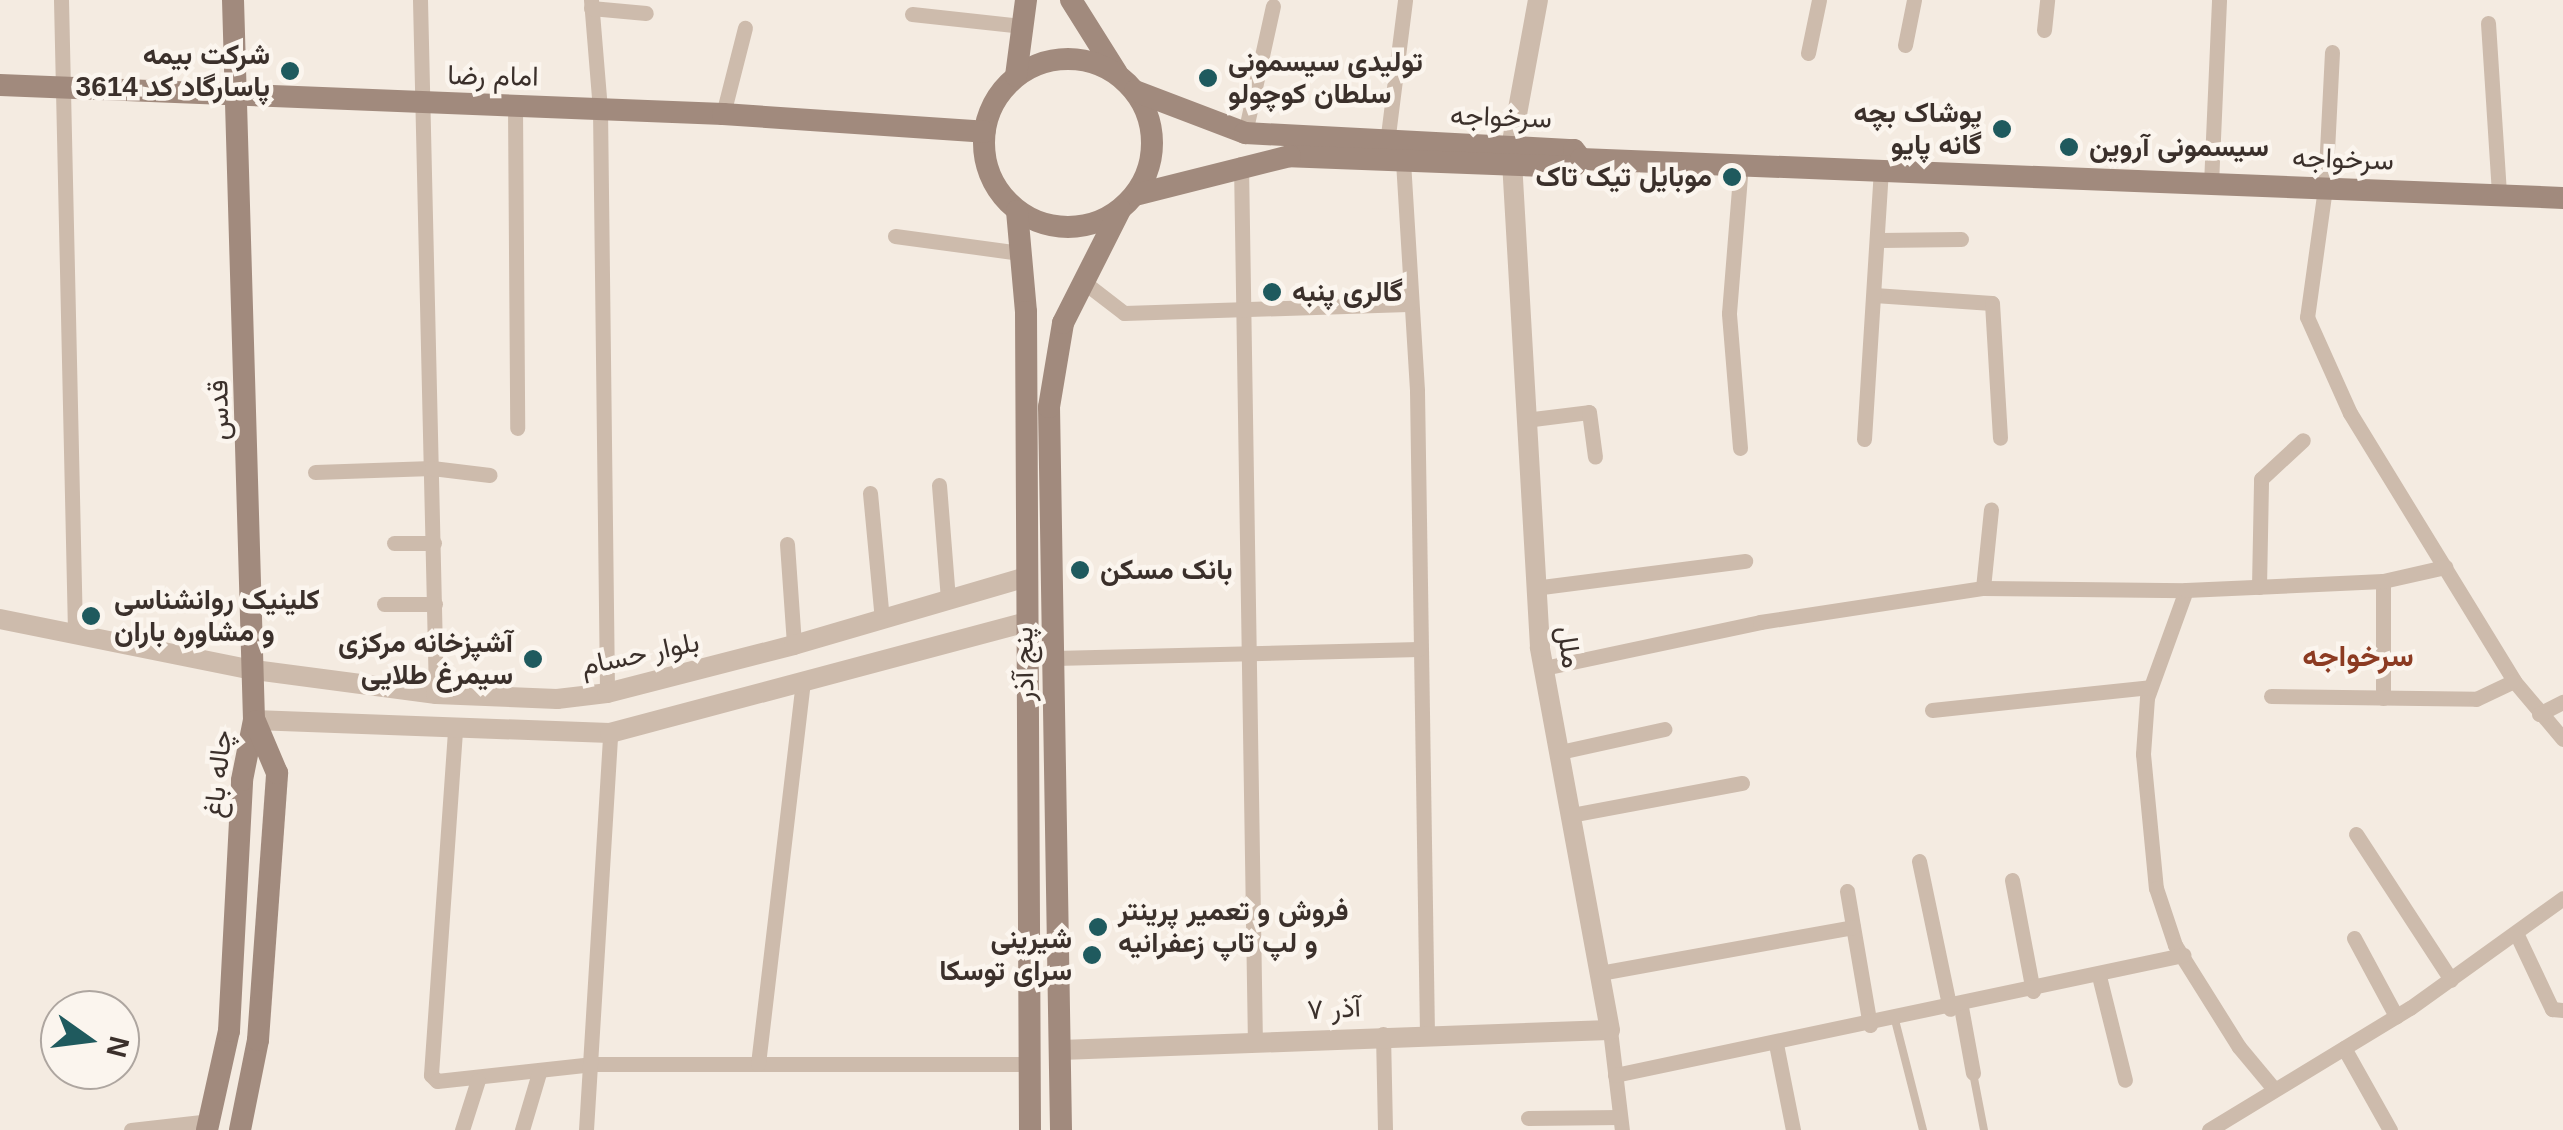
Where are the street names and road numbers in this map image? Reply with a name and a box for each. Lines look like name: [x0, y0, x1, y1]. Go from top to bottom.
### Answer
street label: امام رضا: [447, 58, 539, 94]
street label: سرخواجه: [1450, 98, 1552, 136]
street label: سرخواجه: [2292, 140, 2394, 178]
street label: قدس: [202, 379, 236, 441]
street label: ملل: [1549, 624, 1589, 670]
street label: بلوار حسام: [578, 625, 702, 683]
street label: پنج آذر: [1007, 626, 1041, 702]
street label: چاله باغ: [197, 728, 239, 820]
street label: آذر ۷: [1306, 991, 1362, 1027]

